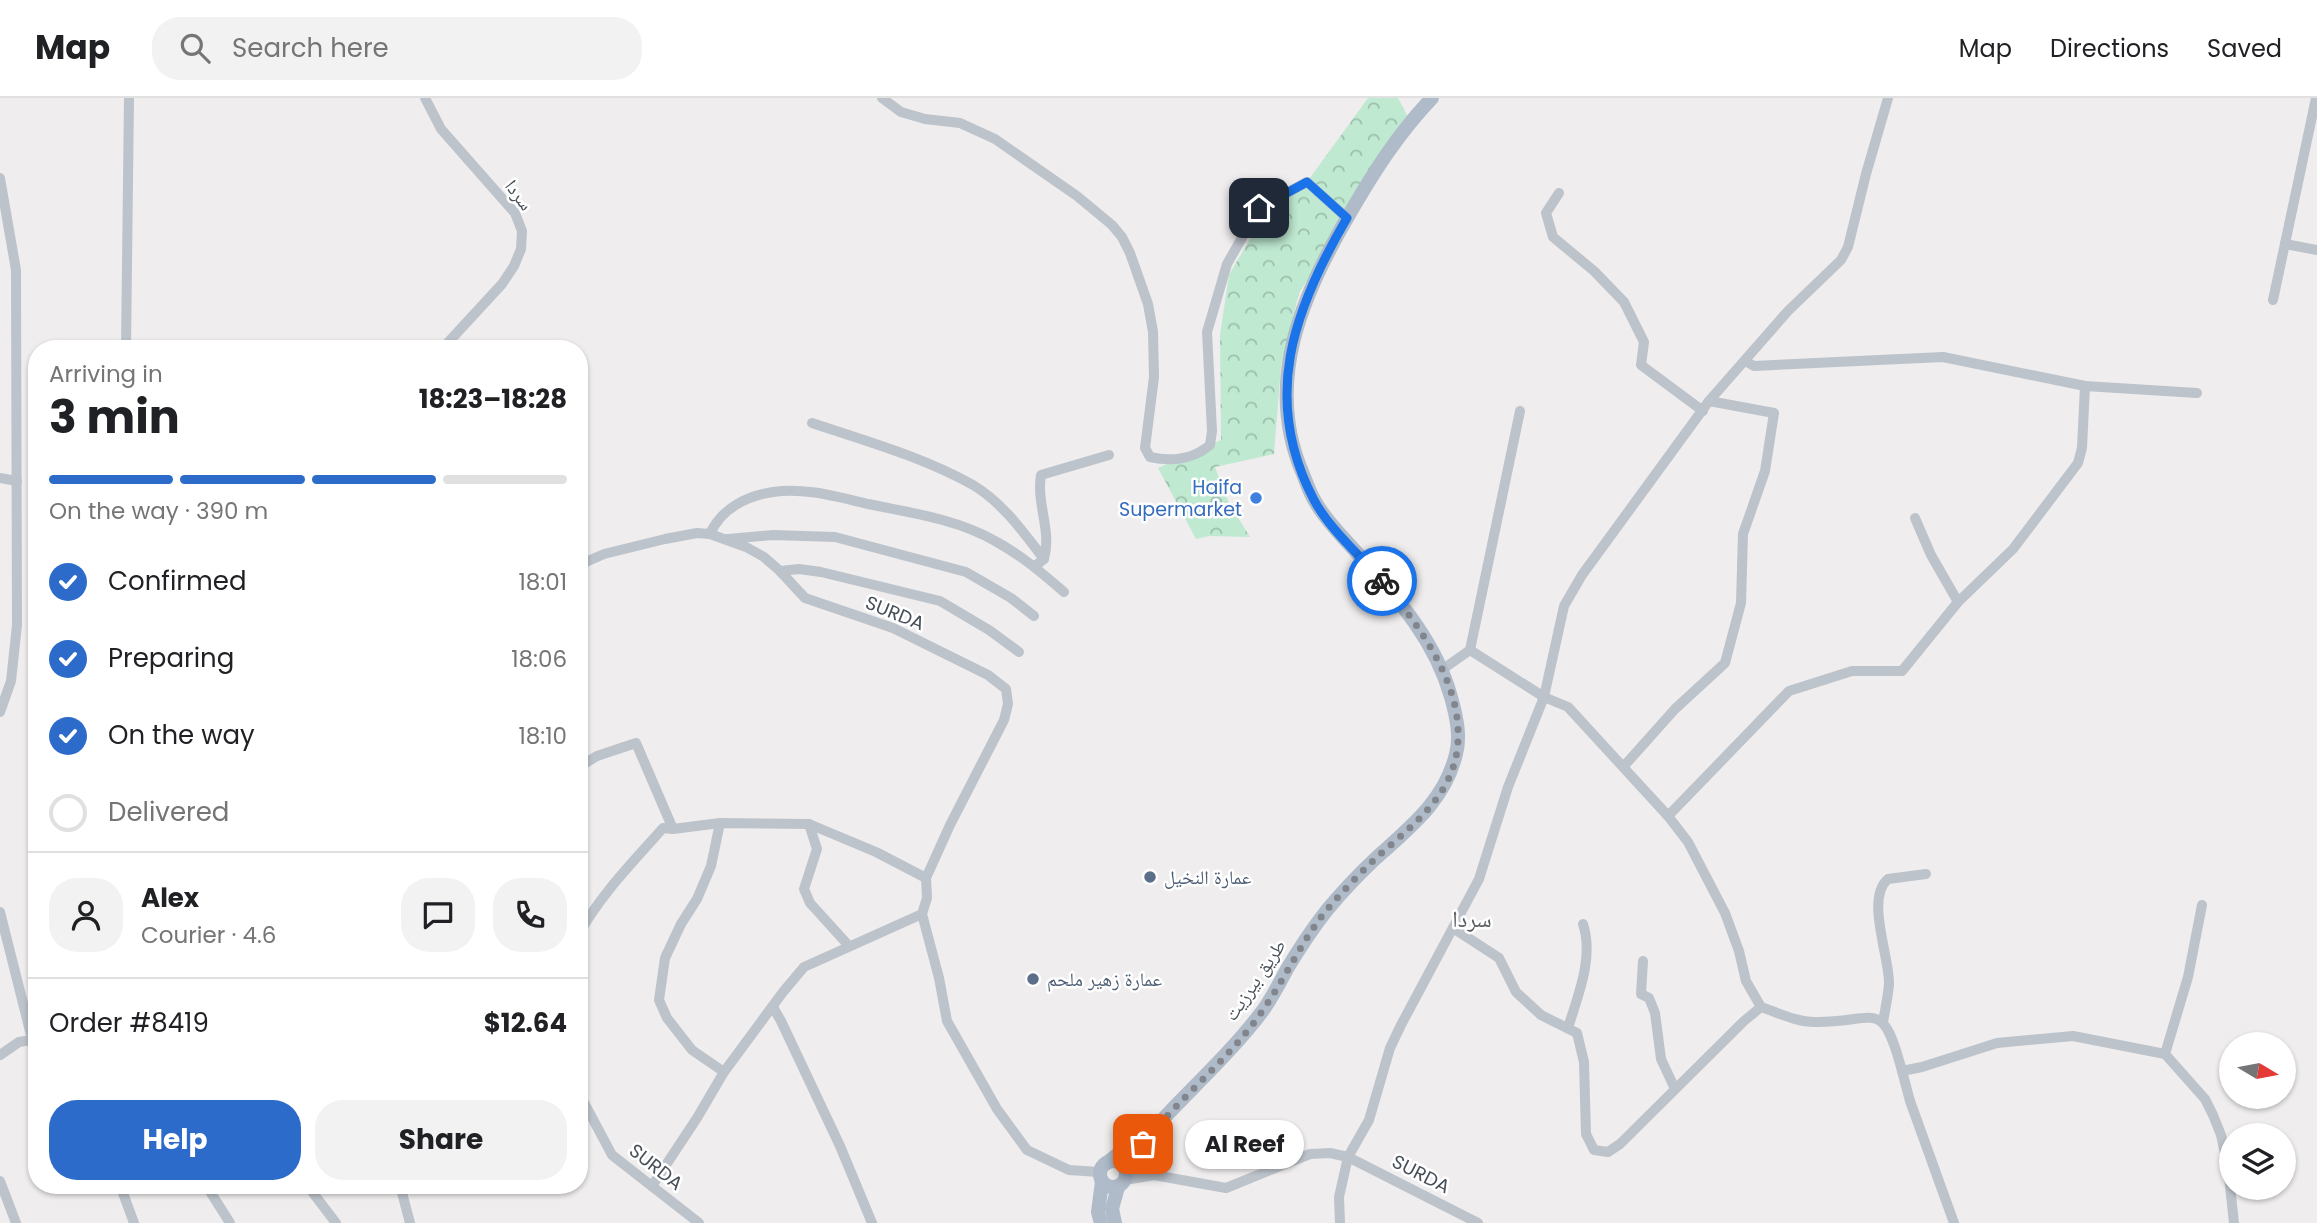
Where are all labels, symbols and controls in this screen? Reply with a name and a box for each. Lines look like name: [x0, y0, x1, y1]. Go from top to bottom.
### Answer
search box: [152, 17, 642, 80]
text: Map: [35, 24, 110, 71]
icon: search: [176, 29, 214, 67]
text: Search here: [232, 30, 389, 66]
text: Map: [1959, 32, 2012, 65]
text: Directions: [2050, 32, 2169, 65]
text: Saved: [2207, 32, 2282, 65]
street label: سردا: [498, 174, 540, 216]
pin: [1229, 178, 1289, 238]
icon: home: [1240, 189, 1278, 227]
text: Arriving in: [49, 358, 163, 390]
text: 18:23–18:28: [419, 381, 567, 417]
text: 3 min: [49, 385, 180, 449]
place label: Haifa Supermarket: [1119, 474, 1242, 523]
marker: Haifa Supermarket: [1248, 490, 1264, 506]
text: On the way · 390 m: [49, 495, 268, 527]
courier: [1347, 546, 1417, 616]
icon: bike: [1363, 562, 1401, 600]
icon: check: [49, 563, 87, 601]
text: Confirmed: [108, 563, 246, 599]
text: 18:01: [518, 566, 567, 598]
street label: SURDA: [861, 589, 929, 637]
icon: check: [49, 640, 87, 678]
text: Preparing: [108, 640, 234, 676]
text: 18:06: [511, 643, 567, 675]
icon: check: [49, 717, 87, 755]
text: On the way: [108, 717, 255, 753]
text: 18:10: [518, 720, 567, 752]
text: Delivered: [108, 794, 229, 830]
place label: عمارة النخيل: [1164, 864, 1252, 891]
marker: عمارة النخيل: [1142, 869, 1158, 885]
button: person: [49, 878, 123, 952]
button: chat: [401, 878, 475, 952]
button: phone: [493, 878, 567, 952]
text: Alex: [141, 880, 199, 916]
district label: سردا: [1452, 903, 1492, 935]
text: Courier · 4.6: [141, 919, 276, 951]
street label: طريق بيرزيت: [1218, 934, 1292, 1026]
place label: عمارة زهير ملحم: [1047, 966, 1162, 993]
marker: عمارة زهير ملحم: [1025, 971, 1041, 987]
text: Order #8419: [49, 1005, 209, 1041]
text: $12.64: [484, 1005, 567, 1041]
north arrow: [2219, 1032, 2296, 1110]
map controls: [2219, 1032, 2296, 1200]
button: Help: [49, 1100, 301, 1180]
button: Share: [315, 1100, 567, 1180]
pin: [1113, 1114, 1173, 1174]
callout: Al Reef: [1185, 1119, 1304, 1168]
button: layers: [2219, 1123, 2296, 1200]
icon: bag: [1124, 1125, 1162, 1163]
text: Al Reef: [1204, 1128, 1285, 1160]
street label: SURDA: [623, 1137, 689, 1197]
street label: SURDA: [1387, 1148, 1455, 1200]

